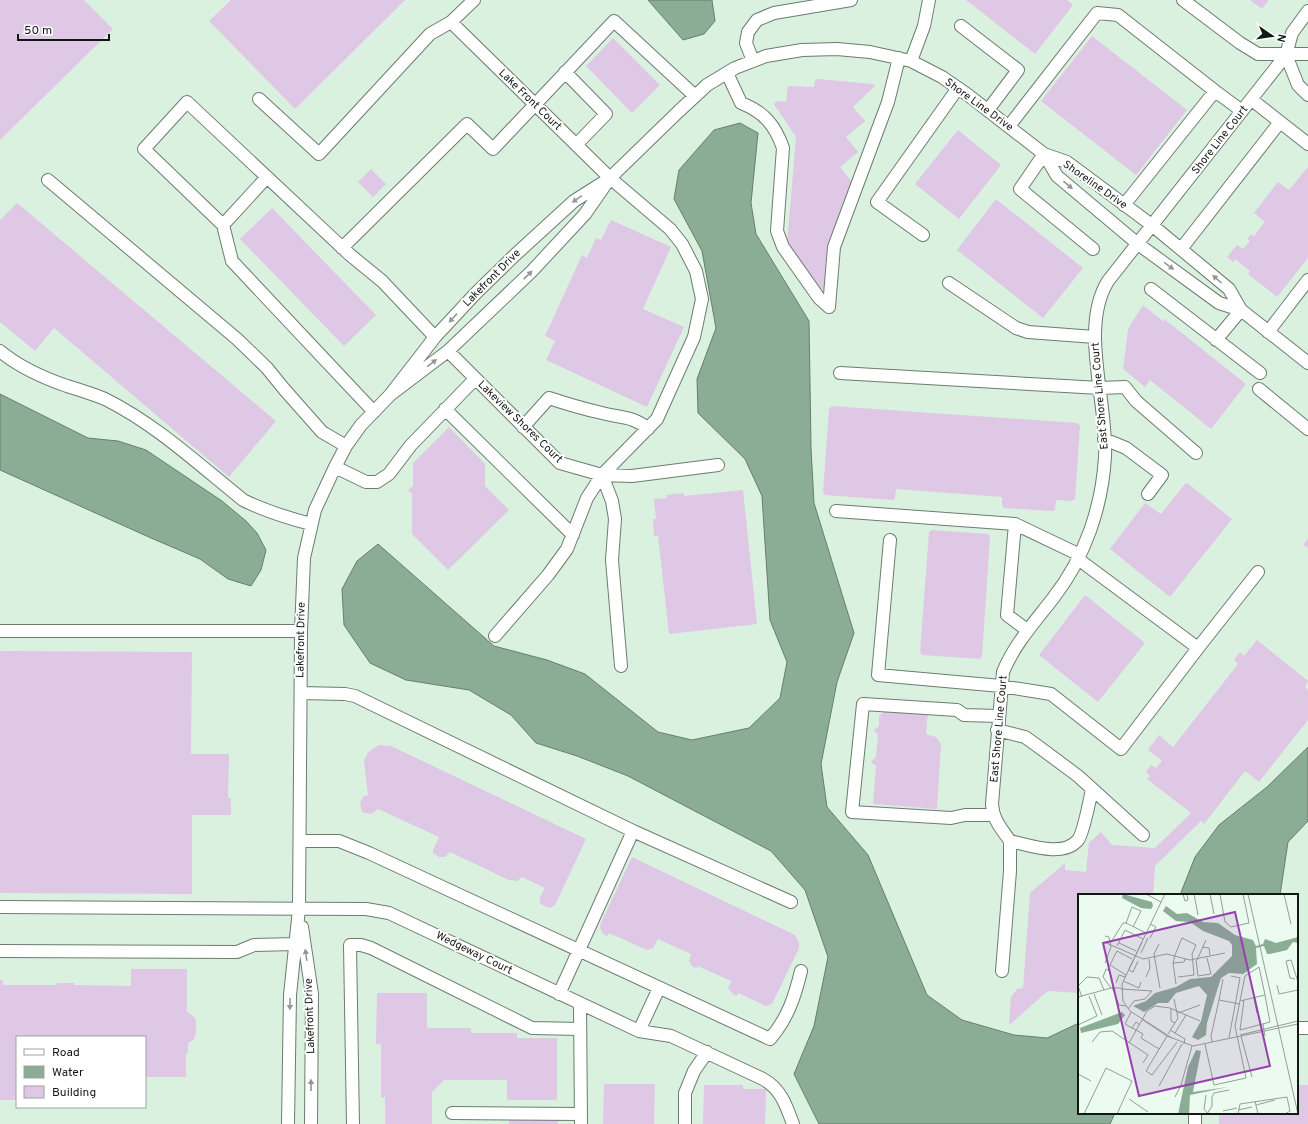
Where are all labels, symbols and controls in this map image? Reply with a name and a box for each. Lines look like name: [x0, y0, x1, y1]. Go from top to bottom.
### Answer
scale bar: [18, 16, 109, 42]
north arrow: [1252, 16, 1292, 56]
text: 50 m: [24, 23, 52, 39]
text: N: [1273, 33, 1288, 43]
street label: Lake Front Court: [496, 66, 564, 134]
street label: Shore Line Drive: [942, 75, 1016, 135]
street label: Shore Line Court: [1189, 103, 1251, 177]
street label: Shoreline Drive: [1060, 158, 1130, 212]
one-way arrow: [1062, 180, 1073, 189]
one-way arrow: [572, 195, 583, 203]
street label: Lakefront Drive: [460, 246, 524, 310]
one-way arrow: [1164, 262, 1174, 270]
one-way arrow: [523, 270, 533, 280]
one-way arrow: [1213, 275, 1222, 284]
one-way arrow: [448, 313, 458, 323]
street label: East Shore Line Court: [1088, 342, 1112, 450]
one-way arrow: [427, 359, 438, 367]
street label: Lakeview Shores Court: [475, 378, 565, 466]
street label: Lakefront Drive: [293, 602, 309, 678]
street label: East Shore Line Court: [987, 675, 1011, 783]
inset map: [1078, 894, 1298, 1114]
street label: Wedgeway Court: [433, 928, 515, 978]
one-way arrow: [303, 949, 309, 961]
street label: Lakefront Drive: [302, 978, 318, 1054]
one-way arrow: [287, 998, 293, 1011]
legend: [16, 1036, 146, 1108]
text: Road: [52, 1045, 80, 1061]
text: Water: [52, 1065, 84, 1081]
one-way arrow: [308, 1078, 314, 1091]
text: Building: [52, 1085, 96, 1101]

